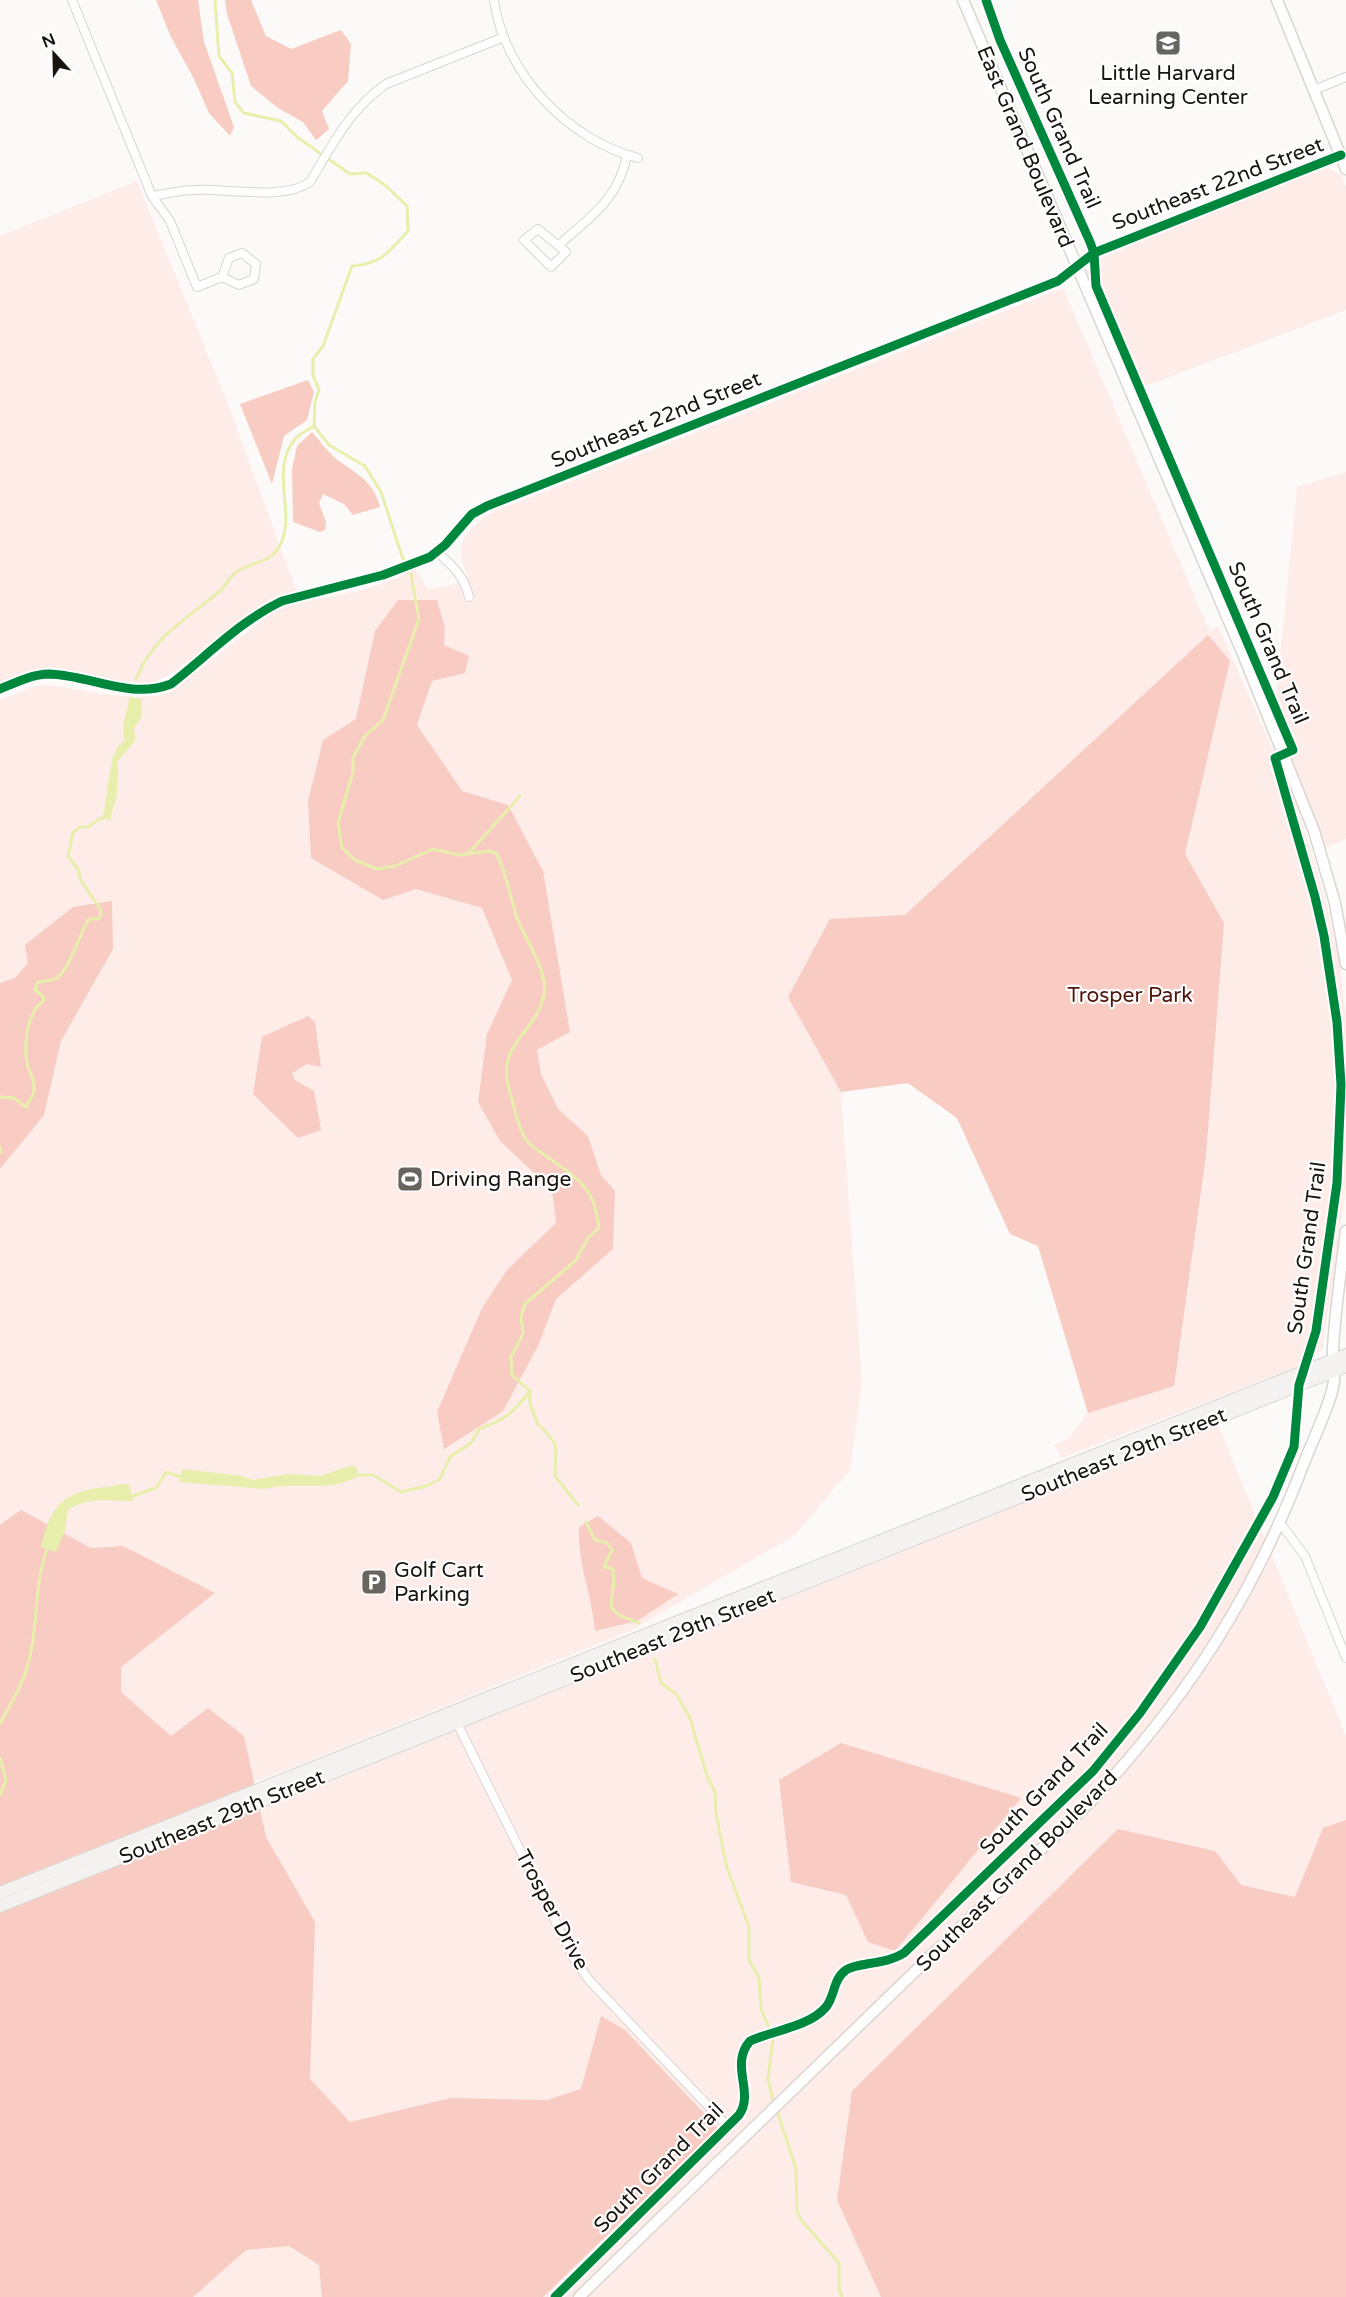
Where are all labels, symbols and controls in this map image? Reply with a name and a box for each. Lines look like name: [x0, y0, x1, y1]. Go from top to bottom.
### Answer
north arrow: [24, 24, 84, 84]
school or university icon: Little Harvard Learning Center: [1153, 28, 1183, 58]
text: N: [39, 29, 58, 53]
street label: East Grand Boulevard: [971, 42, 1079, 252]
street label: South Grand Trail: [1012, 44, 1106, 212]
place label: Little Harvard Learning Center: [1088, 61, 1248, 110]
street label: Southeast 22nd Street: [1109, 132, 1327, 236]
street label: Southeast 22nd Street: [547, 366, 765, 474]
street label: South Grand Trail: [1223, 558, 1313, 728]
park label: Trosper Park: [1067, 983, 1193, 1008]
street label: South Grand Trail: [1283, 1160, 1331, 1336]
sports icon: Driving Range: [395, 1164, 425, 1194]
place label: Driving Range: [430, 1167, 572, 1192]
street label: Southeast 29th Street: [1018, 1402, 1230, 1508]
place label: Golf Cart Parking: [394, 1558, 484, 1607]
parking icon: Golf Cart Parking: [359, 1567, 389, 1597]
street label: Southeast 29th Street: [567, 1583, 779, 1689]
street label: South Grand Trail: [975, 1718, 1113, 1860]
street label: Southeast 29th Street: [116, 1764, 328, 1870]
street label: Southeast Grand Boulevard: [911, 1765, 1123, 1977]
street label: Trosper Drive: [510, 1846, 594, 1974]
street label: South Grand Trail: [589, 2098, 729, 2238]

